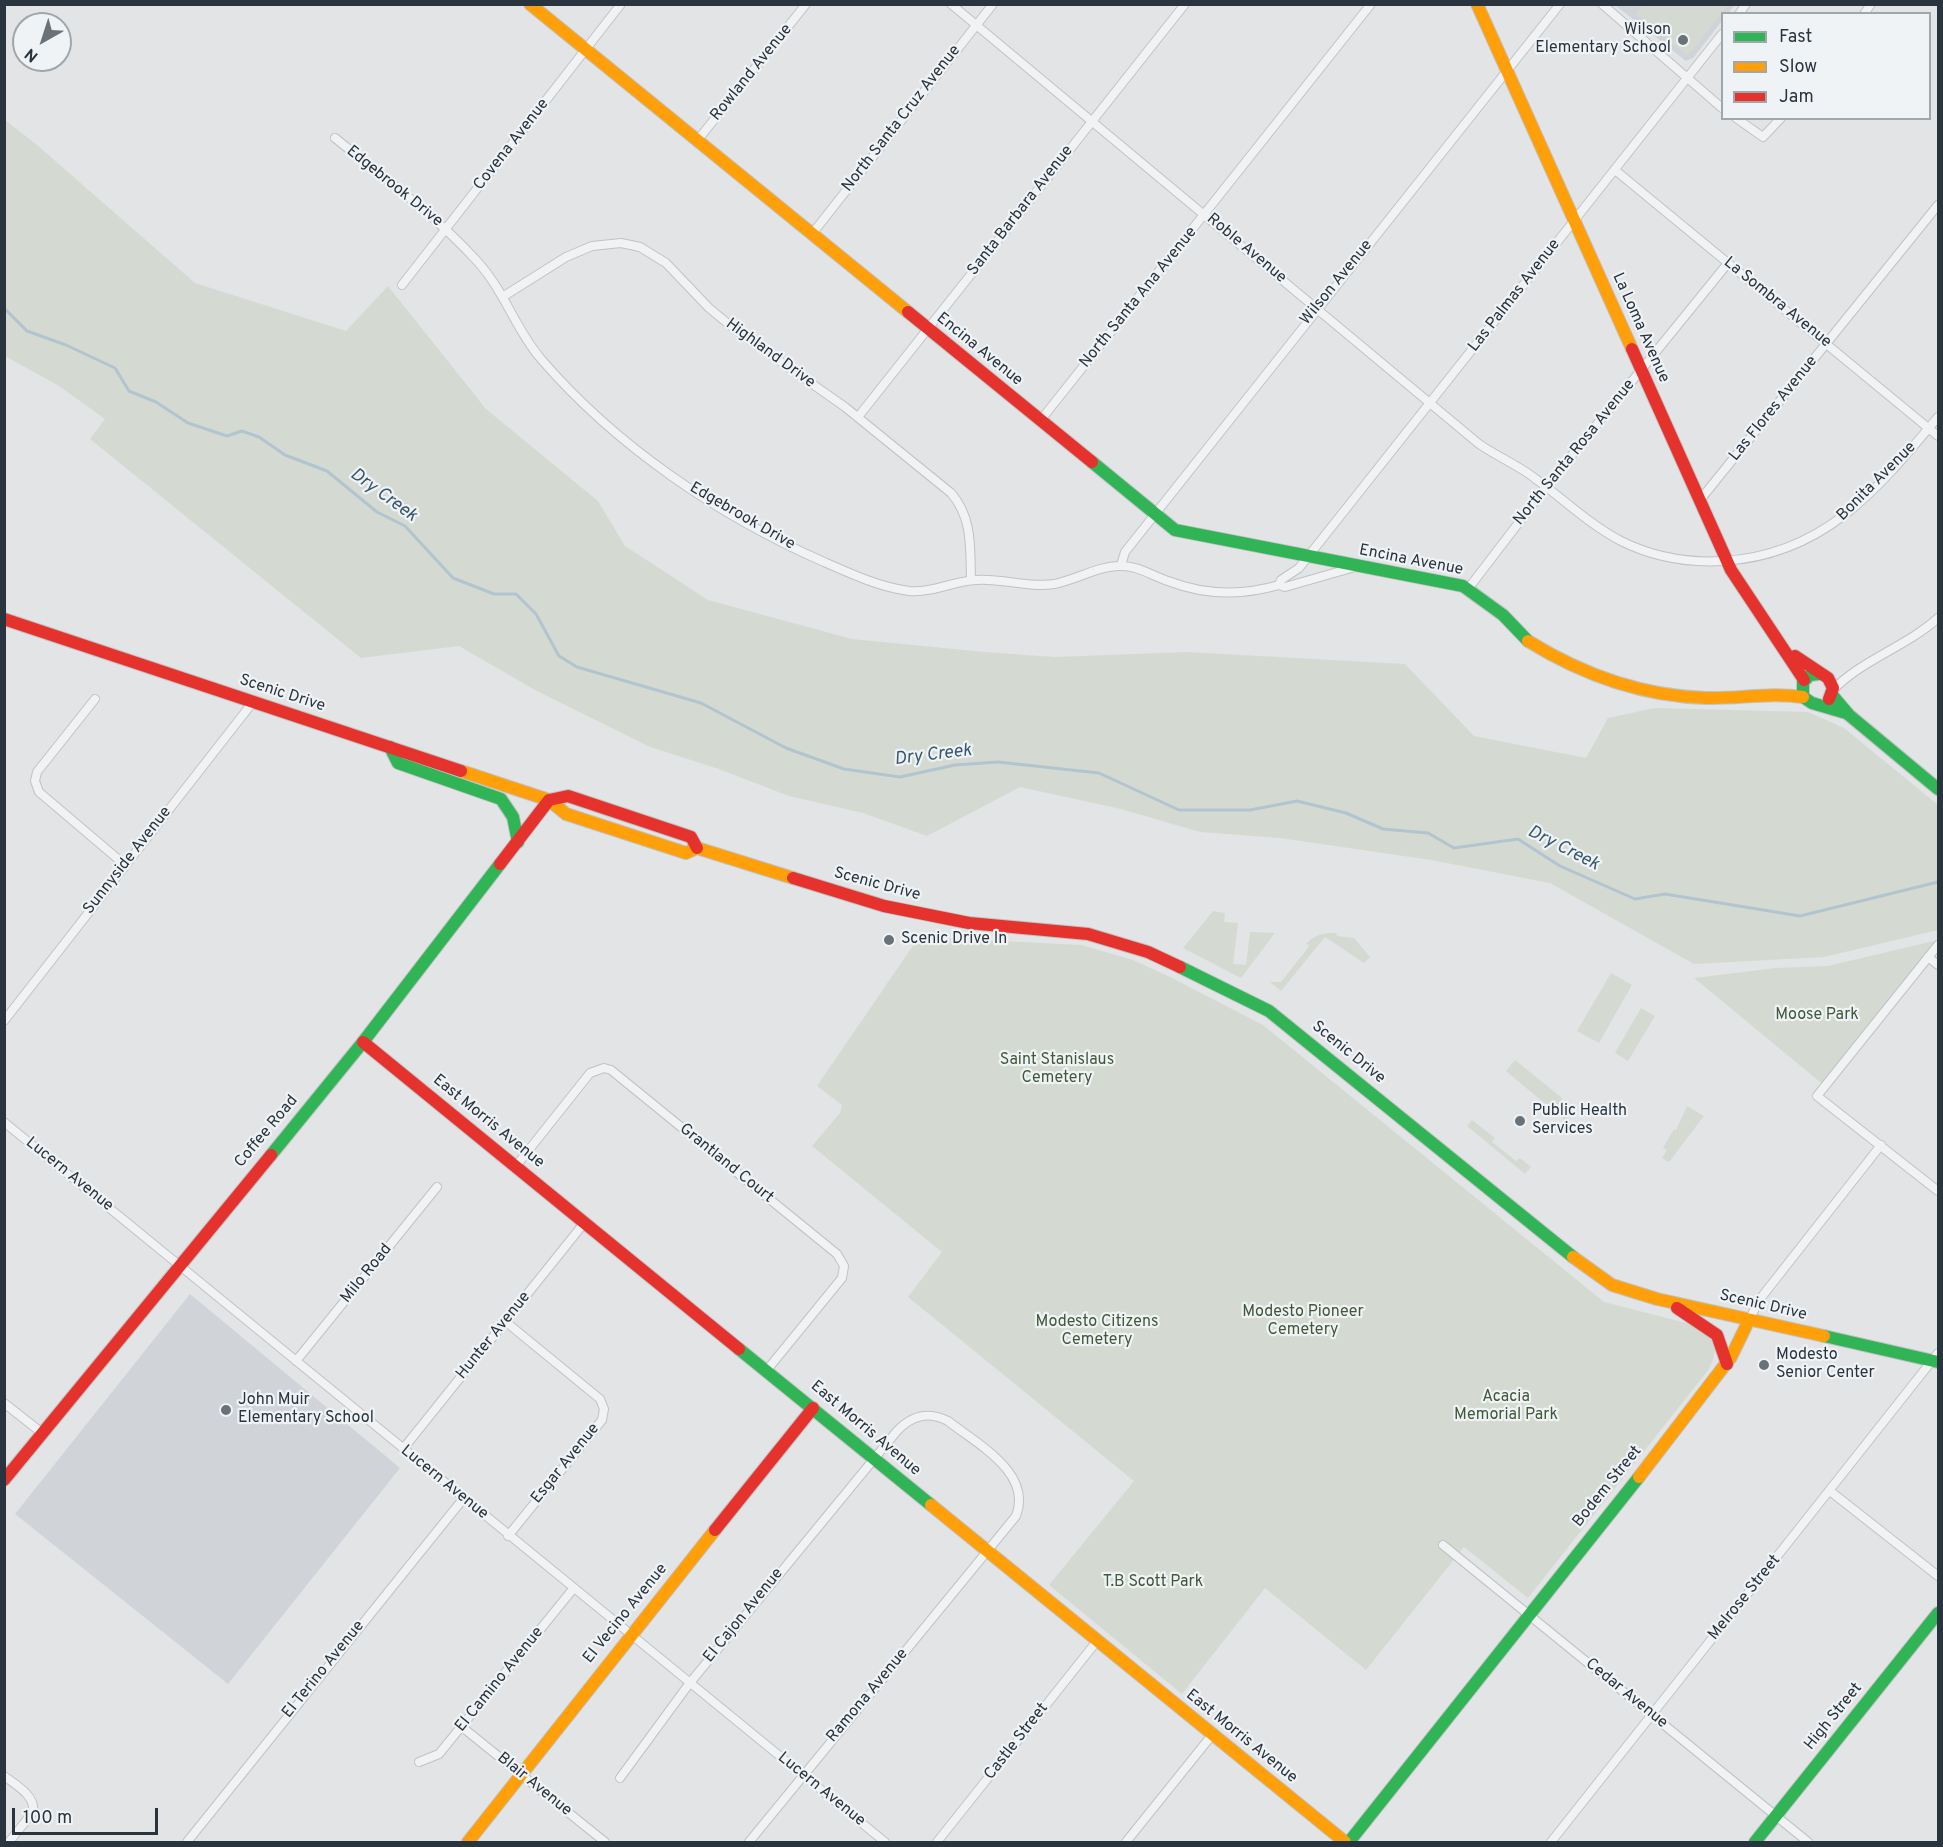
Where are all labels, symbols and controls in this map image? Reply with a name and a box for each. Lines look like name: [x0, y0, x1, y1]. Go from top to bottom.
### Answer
north arrow: [12, 12, 72, 72]
legend: [1721, 12, 1931, 120]
street label: Rowland Avenue: [707, 21, 797, 125]
place label: Wilson Elementary School: [1535, 21, 1671, 59]
text: Fast: [1779, 26, 1812, 49]
marker: Wilson Elementary School: [1676, 33, 1690, 47]
street label: North Santa Cruz Avenue: [839, 42, 965, 196]
text: N: [21, 43, 43, 66]
text: Slow: [1779, 56, 1817, 79]
text: Jam: [1779, 86, 1814, 109]
street label: Covena Avenue: [470, 95, 554, 195]
street label: Edgebrook Drive: [342, 142, 446, 232]
street label: Santa Barbara Avenue: [964, 142, 1078, 280]
street label: Roble Avenue: [1202, 210, 1290, 288]
street label: North Santa Ana Avenue: [1076, 224, 1202, 372]
street label: Wilson Avenue: [1297, 236, 1377, 330]
street label: Las Palmas Avenue: [1465, 236, 1565, 356]
street label: La Sombra Avenue: [1719, 254, 1835, 352]
street label: La Loma Avenue: [1607, 270, 1673, 386]
street label: Encina Avenue: [932, 309, 1026, 391]
street label: Highland Drive: [721, 315, 819, 393]
street label: Las Flores Avenue: [1726, 353, 1822, 465]
street label: North Santa Rosa Avenue: [1510, 376, 1640, 530]
street label: Bonita Avenue: [1833, 438, 1921, 526]
water label: Dry Creek: [345, 464, 421, 528]
street label: Edgebrook Drive: [686, 479, 798, 555]
street label: Encina Avenue: [1357, 542, 1465, 580]
street label: Scenic Drive: [237, 671, 327, 717]
water label: Dry Creek: [893, 741, 973, 771]
street label: Sunnyside Avenue: [80, 803, 176, 919]
water label: Dry Creek: [1524, 822, 1602, 876]
street label: Scenic Drive: [832, 864, 922, 906]
place label: Scenic Drive In: [901, 930, 1007, 950]
marker: Scenic Drive In: [882, 933, 896, 947]
park label: Moose Park: [1775, 1006, 1859, 1026]
street label: Scenic Drive: [1307, 1018, 1389, 1088]
park label: Saint Stanislaus Cemetery: [1000, 1051, 1114, 1089]
street label: East Morris Avenue: [428, 1071, 548, 1173]
street label: Coffee Road: [231, 1092, 303, 1172]
place label: Public Health Services: [1532, 1102, 1627, 1140]
marker: Public Health Services: [1513, 1114, 1527, 1128]
street label: Grantland Court: [675, 1120, 777, 1208]
street label: Lucern Avenue: [21, 1134, 117, 1216]
street label: Milo Road: [337, 1240, 397, 1308]
street label: Scenic Drive: [1718, 1287, 1808, 1325]
street label: Hunter Avenue: [453, 1288, 535, 1384]
park label: Modesto Pioneer Cemetery: [1242, 1303, 1364, 1341]
park label: Modesto Citizens Cemetery: [1036, 1313, 1158, 1351]
place label: Modesto Senior Center: [1776, 1346, 1875, 1384]
marker: Modesto Senior Center: [1757, 1358, 1771, 1372]
street label: East Morris Avenue: [806, 1377, 924, 1481]
park label: Acacia Memorial Park: [1454, 1388, 1558, 1426]
place label: John Muir Elementary School: [238, 1391, 374, 1429]
marker: John Muir Elementary School: [219, 1403, 233, 1417]
street label: Esgar Avenue: [528, 1420, 604, 1508]
street label: Lucern Avenue: [396, 1442, 492, 1524]
street label: Bodem Street: [1569, 1443, 1647, 1531]
street label: Melrose Street: [1705, 1552, 1785, 1644]
street label: El Vecino Avenue: [580, 1560, 672, 1668]
street label: El Cajon Avenue: [700, 1565, 788, 1667]
park label: T.B Scott Park: [1103, 1573, 1203, 1593]
street label: El Terino Avenue: [279, 1617, 369, 1723]
street label: El Camino Avenue: [452, 1624, 548, 1736]
street label: Ramona Avenue: [823, 1645, 913, 1747]
street label: Cedar Avenue: [1581, 1655, 1671, 1733]
street label: High Street: [1801, 1679, 1867, 1755]
street label: East Morris Avenue: [1181, 1686, 1301, 1788]
street label: Castle Street: [981, 1700, 1053, 1784]
street label: Blair Avenue: [493, 1749, 575, 1821]
street label: Lucern Avenue: [773, 1749, 869, 1831]
scale bar: [15, 1796, 160, 1834]
text: 100 m: [23, 1807, 72, 1830]

